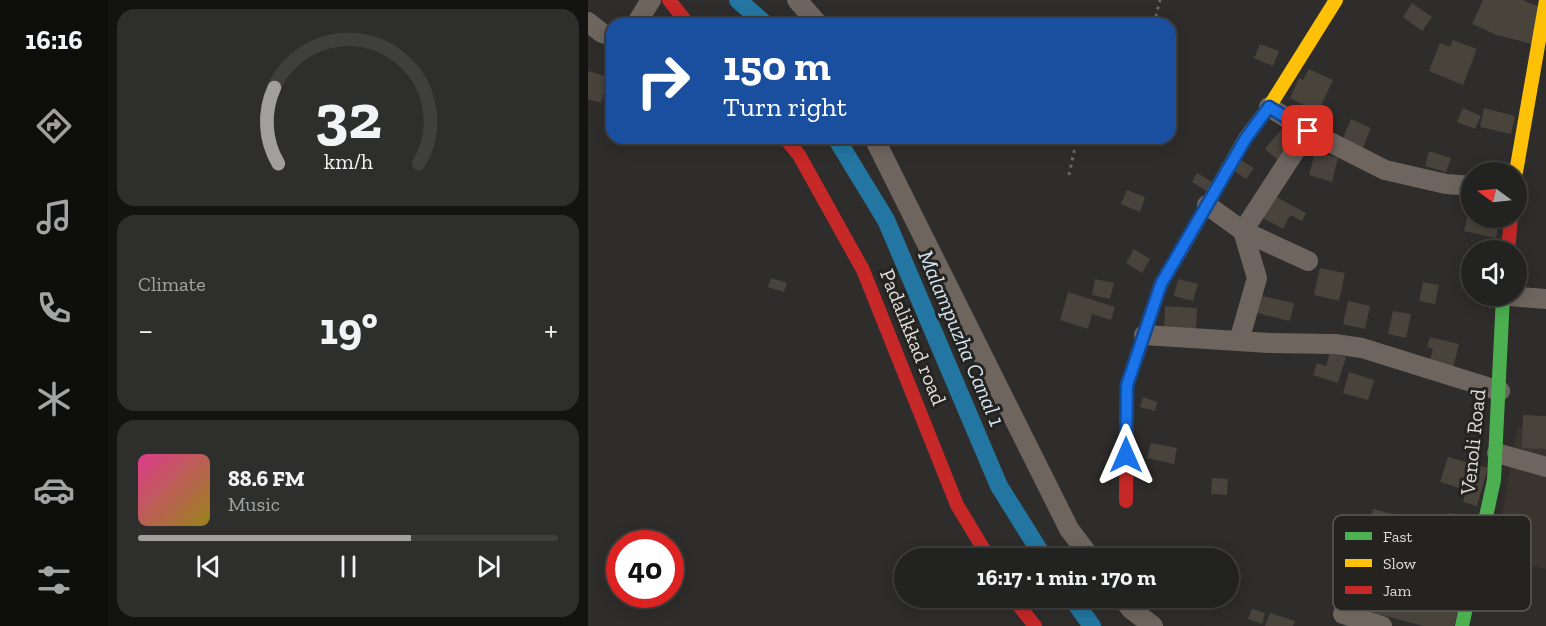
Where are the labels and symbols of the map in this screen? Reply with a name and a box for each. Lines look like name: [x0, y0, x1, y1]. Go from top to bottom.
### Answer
pin: [1282, 105, 1333, 156]
north arrow: [1461, 162, 1527, 228]
water label: Malampuzha Canal 1: [912, 246, 1011, 430]
street label: Padalikkad road: [875, 265, 952, 409]
street label: Venoli Road: [1454, 387, 1491, 497]
position arrow: [1094, 423, 1158, 487]
legend: [1333, 515, 1531, 611]
text: Fast: [1383, 527, 1412, 546]
speed limit sign: 40: [606, 530, 684, 608]
text: Slow: [1383, 554, 1417, 573]
text: Jam: [1383, 581, 1412, 600]

